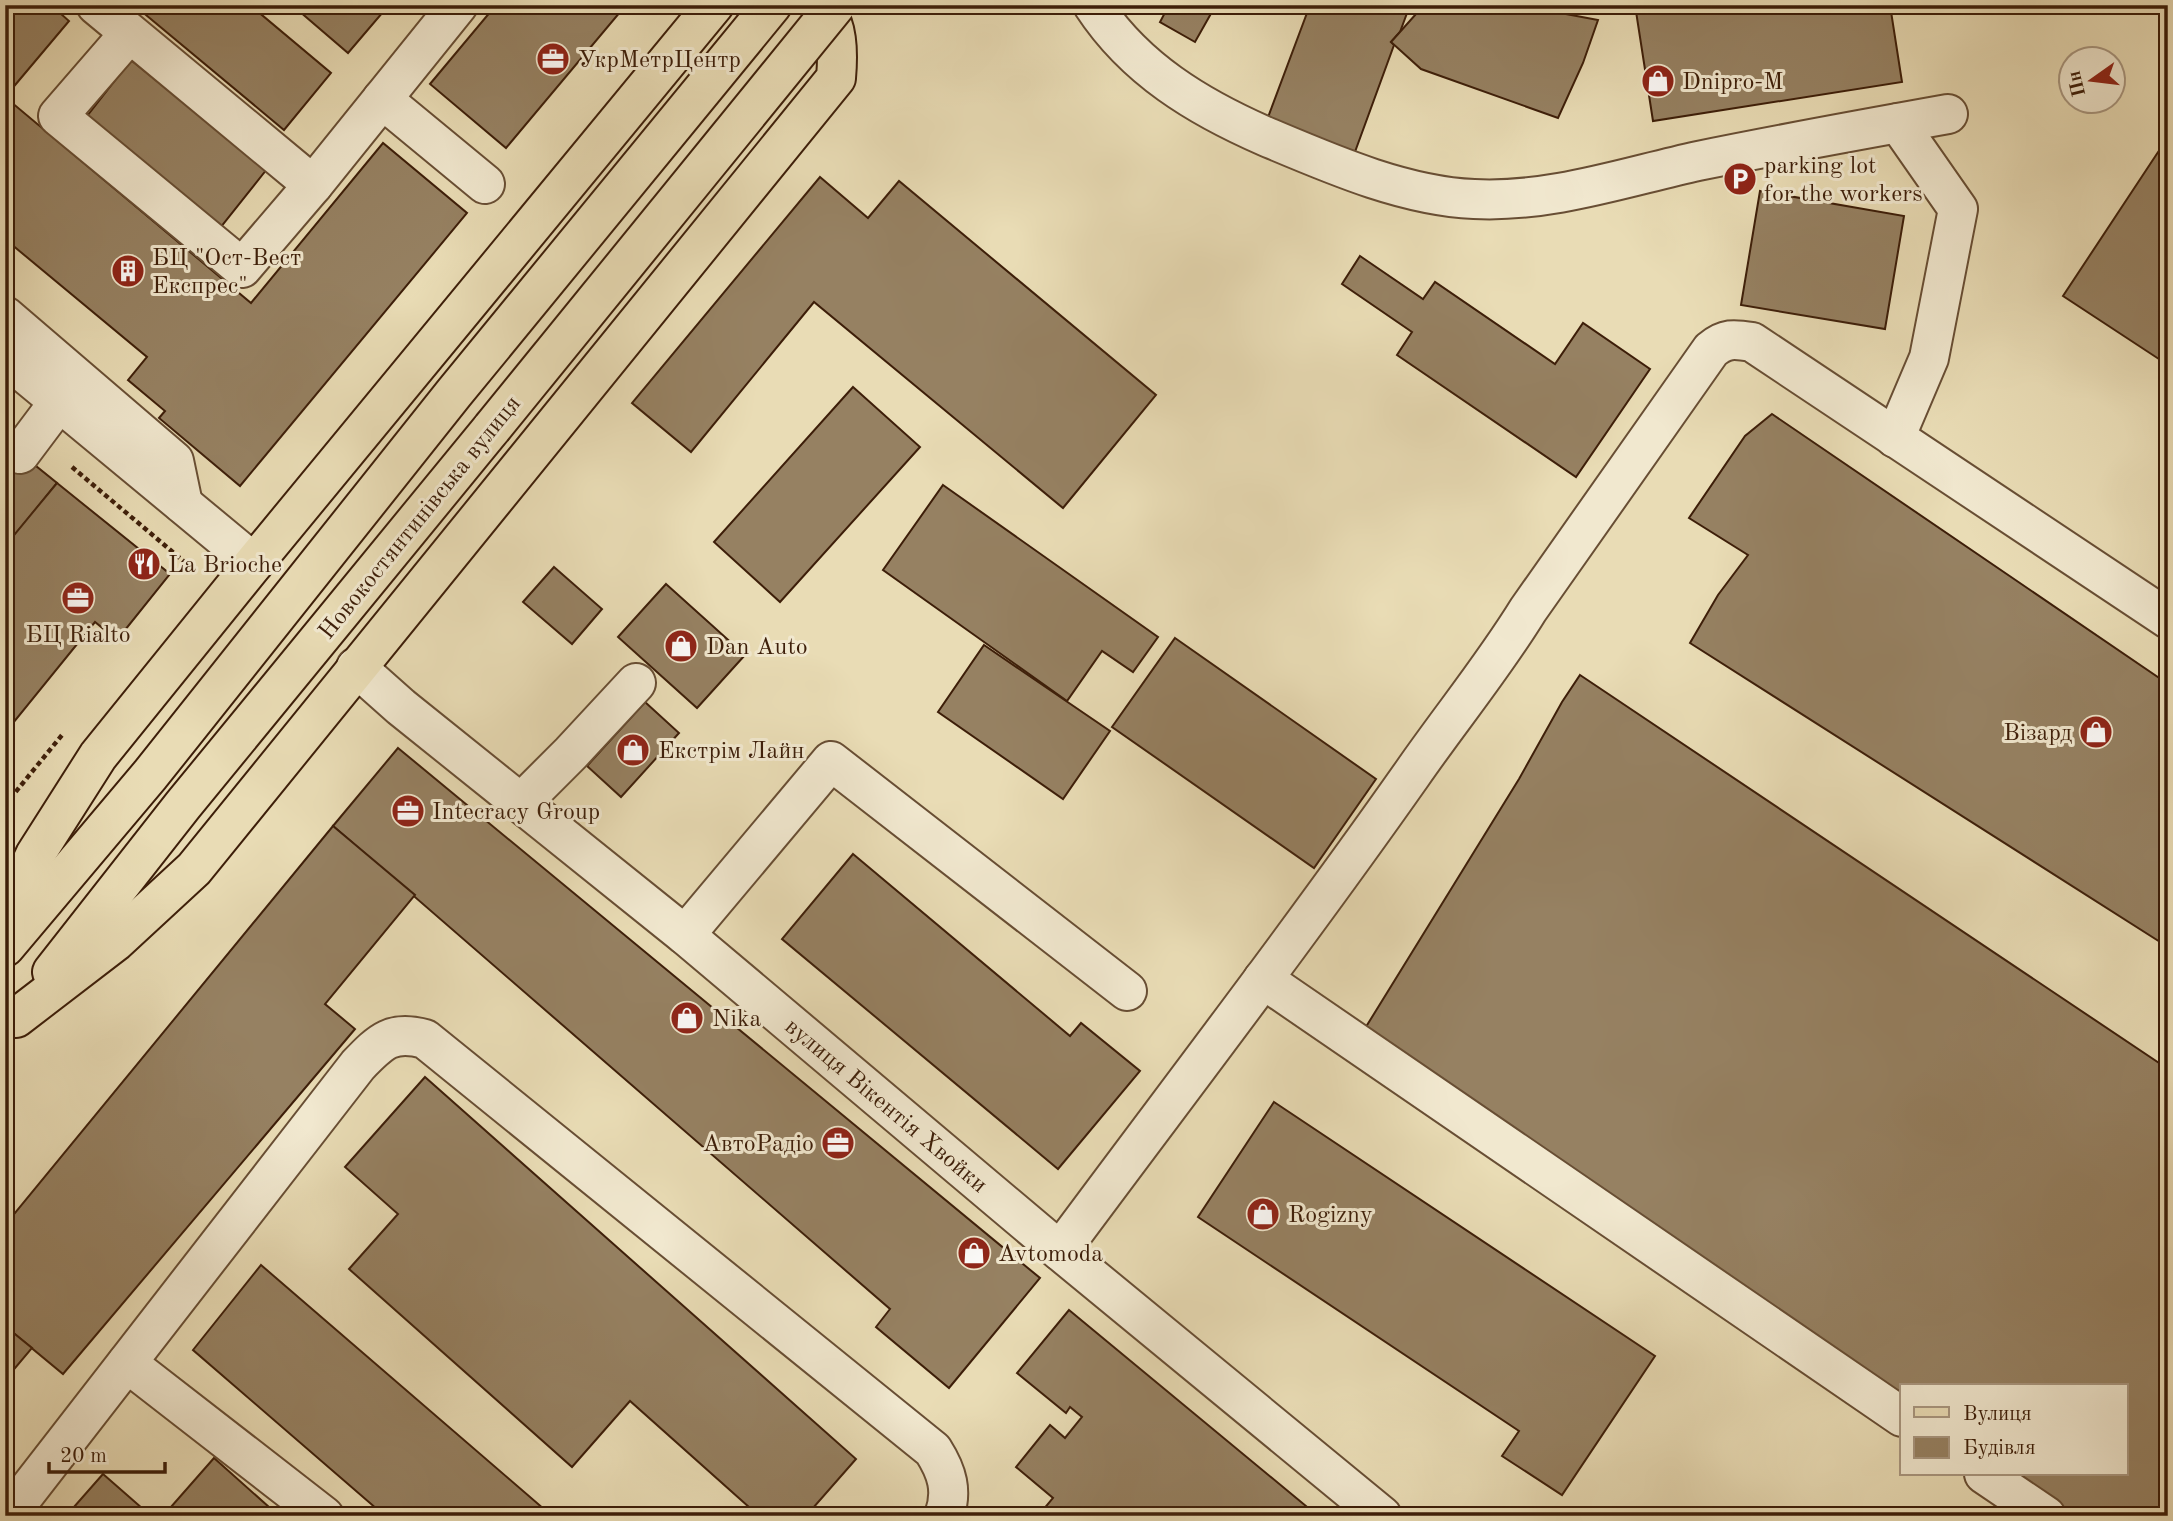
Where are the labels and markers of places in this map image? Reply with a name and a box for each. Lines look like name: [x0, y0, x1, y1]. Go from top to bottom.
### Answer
office icon: УкрМетрЦентр: [534, 40, 572, 78]
place label: УкрМетрЦентр: [578, 49, 741, 73]
shop icon: Dnipro-M: [1639, 62, 1677, 100]
place label: Dnipro-M: [1682, 71, 1783, 95]
place label: parking lot for the workers: [1764, 155, 1923, 207]
parking icon: parking lot for the workers: [1721, 160, 1759, 198]
place label: БЦ "Ост-Вест Експрес": [152, 247, 301, 299]
building icon: БЦ "Ост-Вест Експрес": [109, 252, 147, 290]
restaurant icon: La Brioche: [125, 545, 163, 583]
place label: La Brioche: [168, 554, 282, 578]
office icon: БЦ Rialto: [59, 579, 97, 617]
place label: БЦ Rialto: [25, 624, 131, 648]
shop icon: Dan Auto: [662, 627, 700, 665]
place label: Dan Auto: [706, 636, 808, 660]
shop icon: Візард: [2077, 713, 2115, 751]
place label: Візард: [2003, 722, 2072, 746]
shop icon: Екстрім Лайн: [614, 731, 652, 769]
place label: Екстрім Лайн: [658, 740, 804, 764]
office icon: Intecracy Group: [389, 792, 427, 830]
place label: Intecracy Group: [432, 801, 600, 825]
shop icon: Nika: [668, 999, 706, 1037]
place label: Nika: [712, 1008, 761, 1032]
office icon: АвтоРадіо: [819, 1124, 857, 1162]
place label: АвтоРадіо: [703, 1133, 814, 1157]
shop icon: Rogizny: [1244, 1195, 1282, 1233]
place label: Rogizny: [1288, 1204, 1373, 1228]
shop icon: Avtomoda: [955, 1234, 993, 1272]
place label: Avtomoda: [998, 1243, 1103, 1267]

